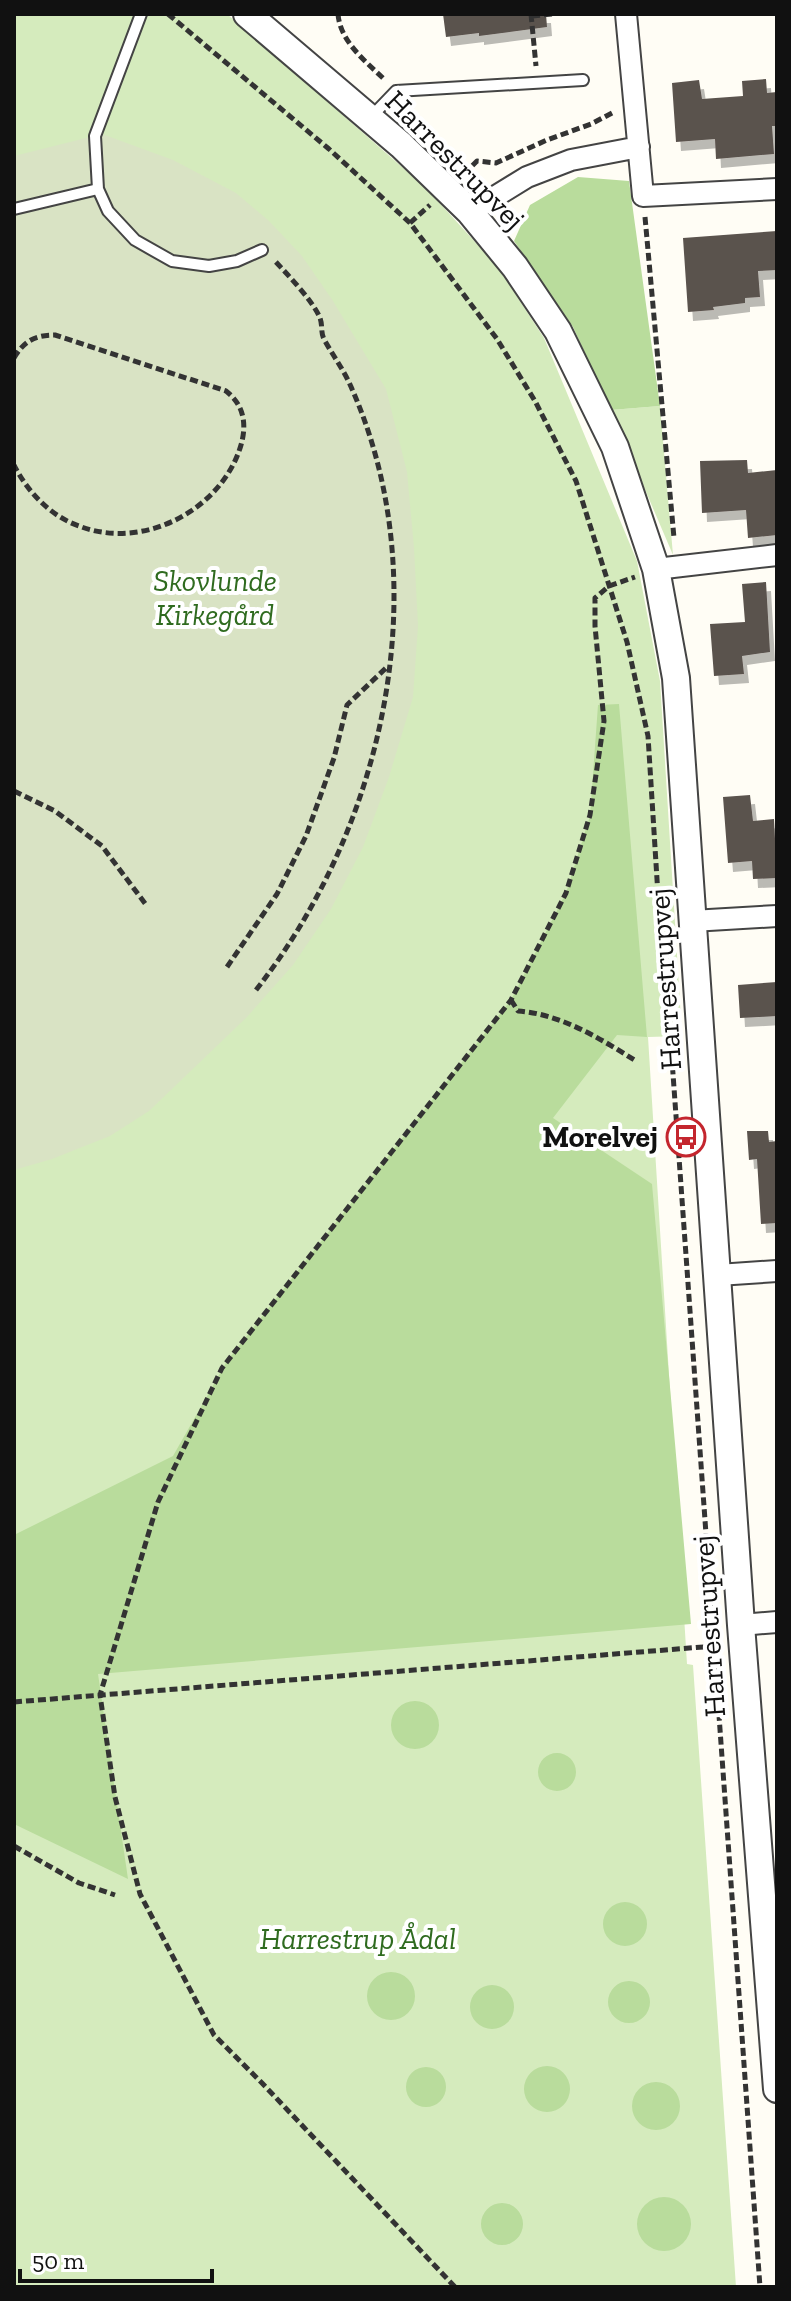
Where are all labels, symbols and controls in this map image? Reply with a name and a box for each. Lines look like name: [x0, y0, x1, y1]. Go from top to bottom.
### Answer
street label: Harrestrupvej: [378, 83, 532, 237]
park label: Skovlunde Kirkegård: [153, 563, 277, 633]
street label: Harrestrupvej: [641, 887, 689, 1071]
bus stop icon: Morelvej: [665, 1116, 707, 1158]
place label: Morelvej: [542, 1119, 658, 1155]
street label: Harrestrupvej: [685, 1534, 733, 1718]
park label: Harrestrup Ådal: [260, 1921, 456, 1957]
scale bar: [20, 2233, 212, 2283]
text: 50 m: [32, 2246, 85, 2275]

